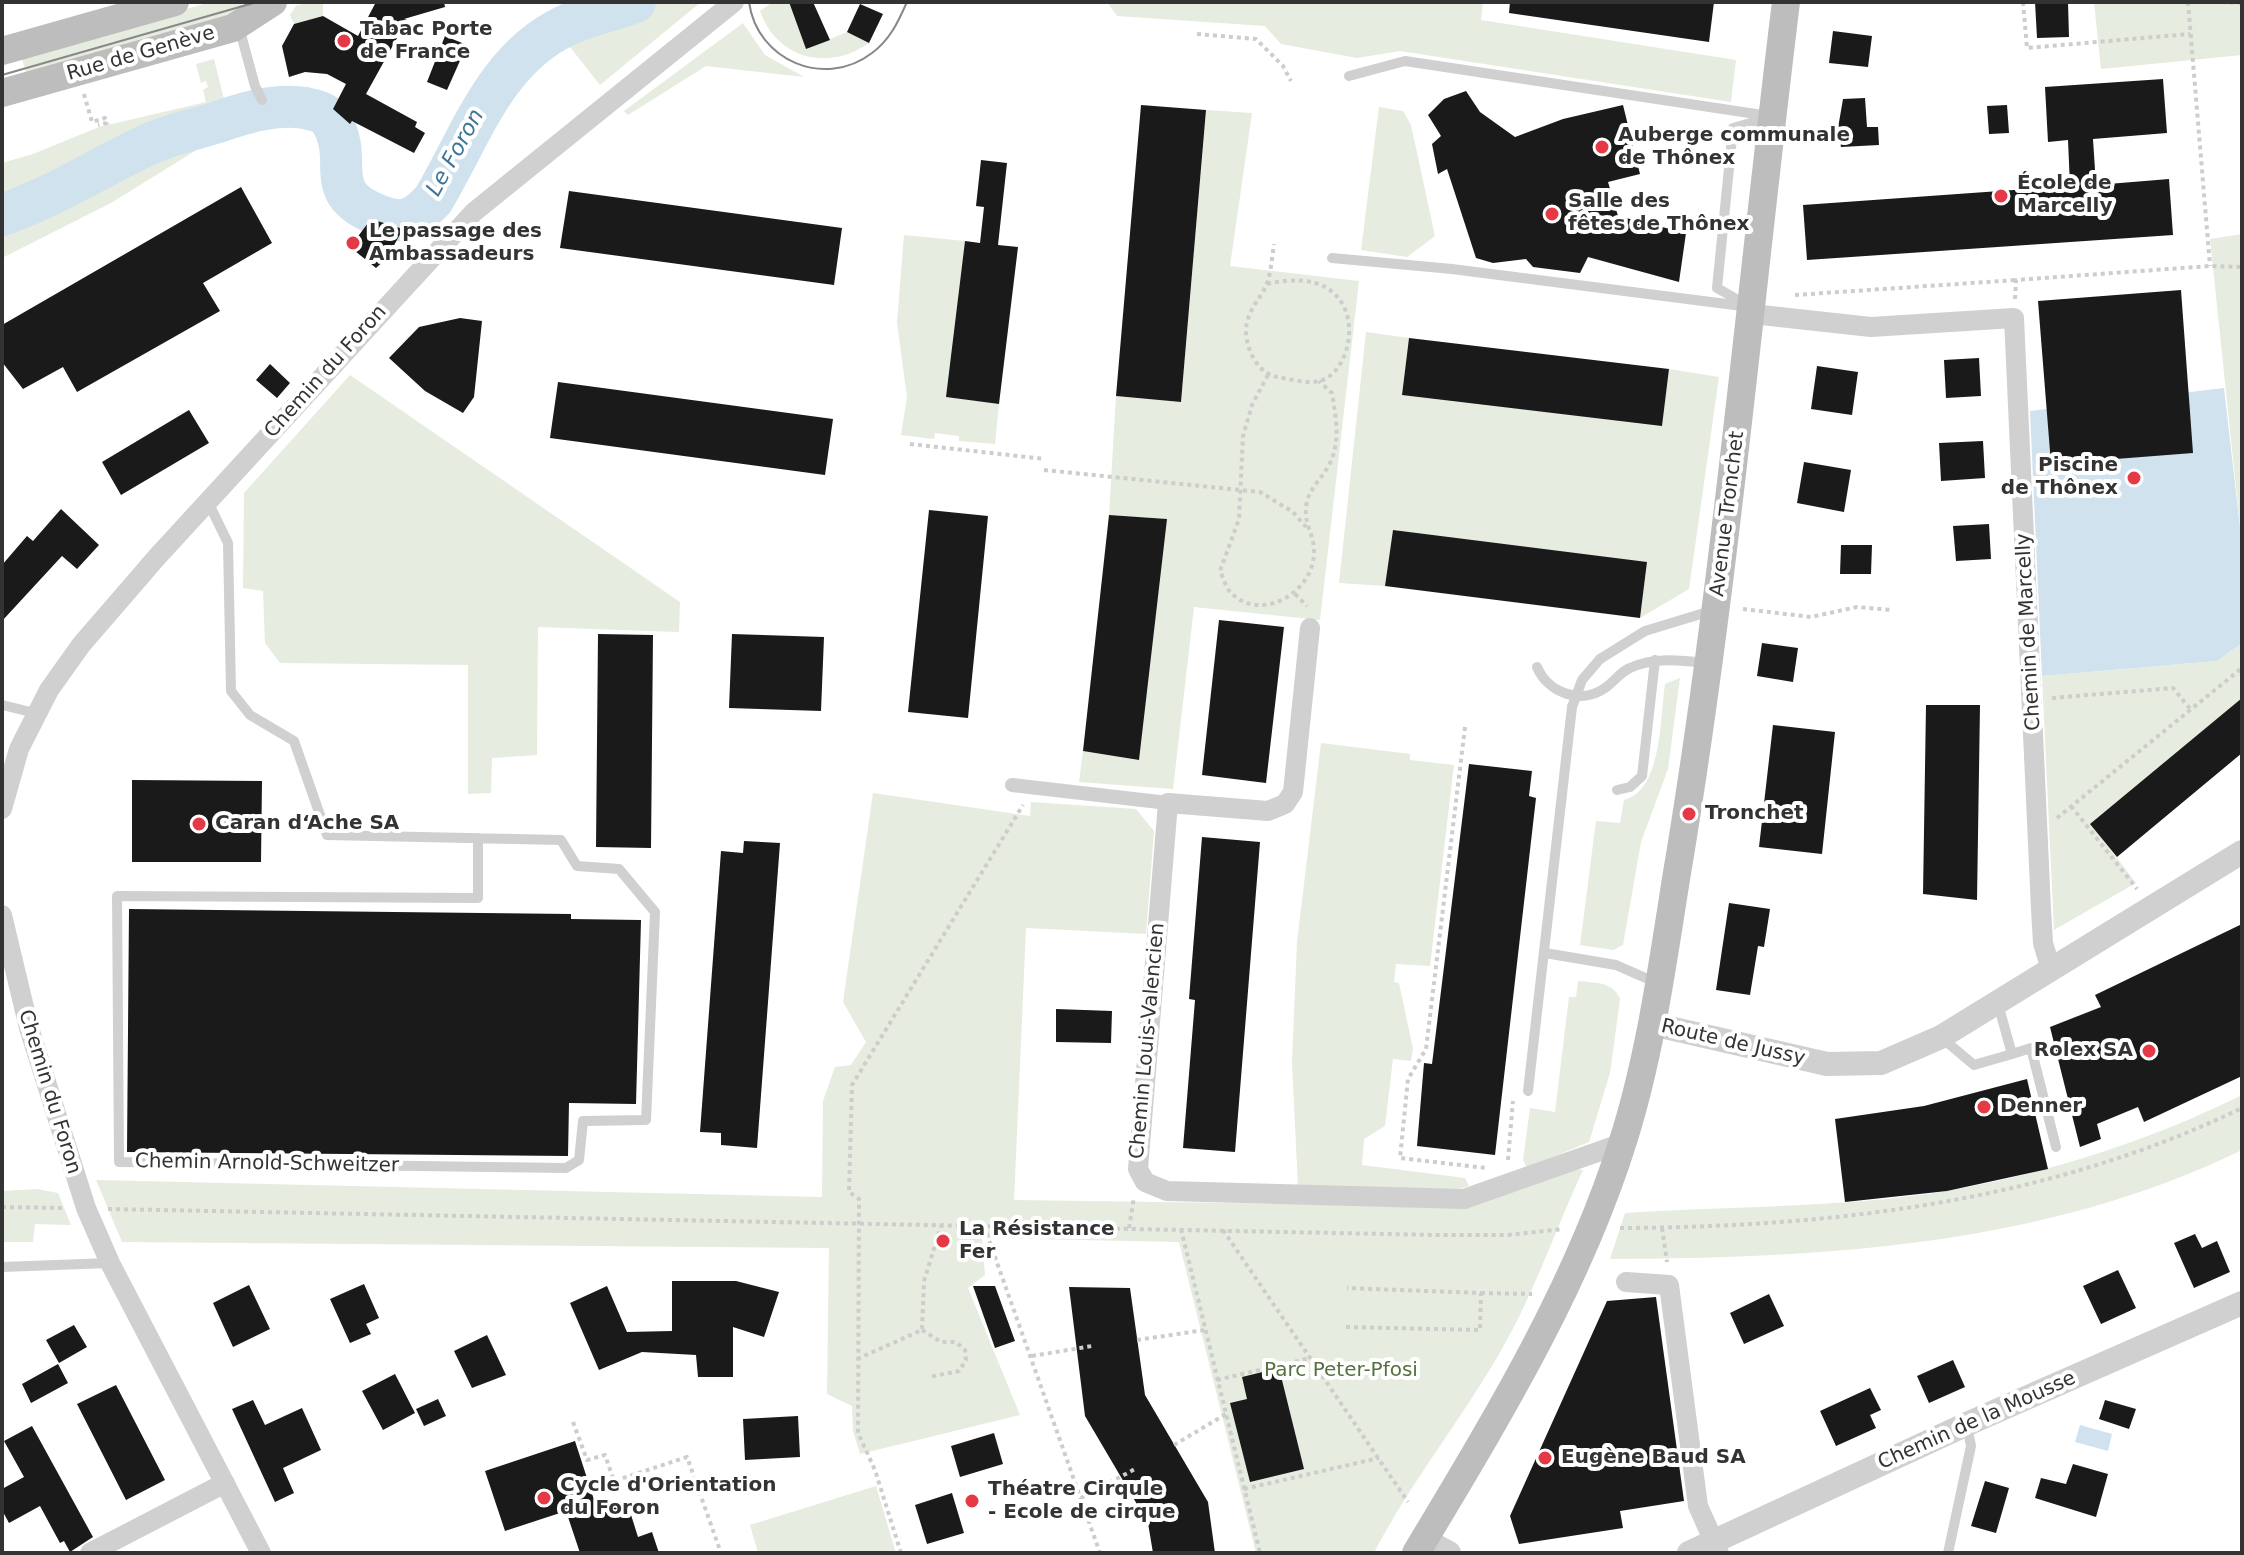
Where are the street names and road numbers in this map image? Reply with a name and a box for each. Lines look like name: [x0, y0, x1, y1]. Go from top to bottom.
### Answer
street label: Rue de Genève: [64, 21, 218, 87]
street label: Chemin du Foron: [260, 301, 392, 443]
street label: Avenue Tronchet: [1706, 430, 1750, 598]
street label: Chemin de Marcelly: [2012, 533, 2046, 731]
street label: Chemin Louis-Valencien: [1126, 922, 1170, 1160]
street label: Chemin du Foron: [13, 1007, 85, 1177]
street label: Route de Jussy: [1659, 1015, 1807, 1071]
street label: Chemin Arnold-Schweitzer: [135, 1150, 399, 1178]
street label: Chemin de la Mousse: [1874, 1367, 2080, 1475]

